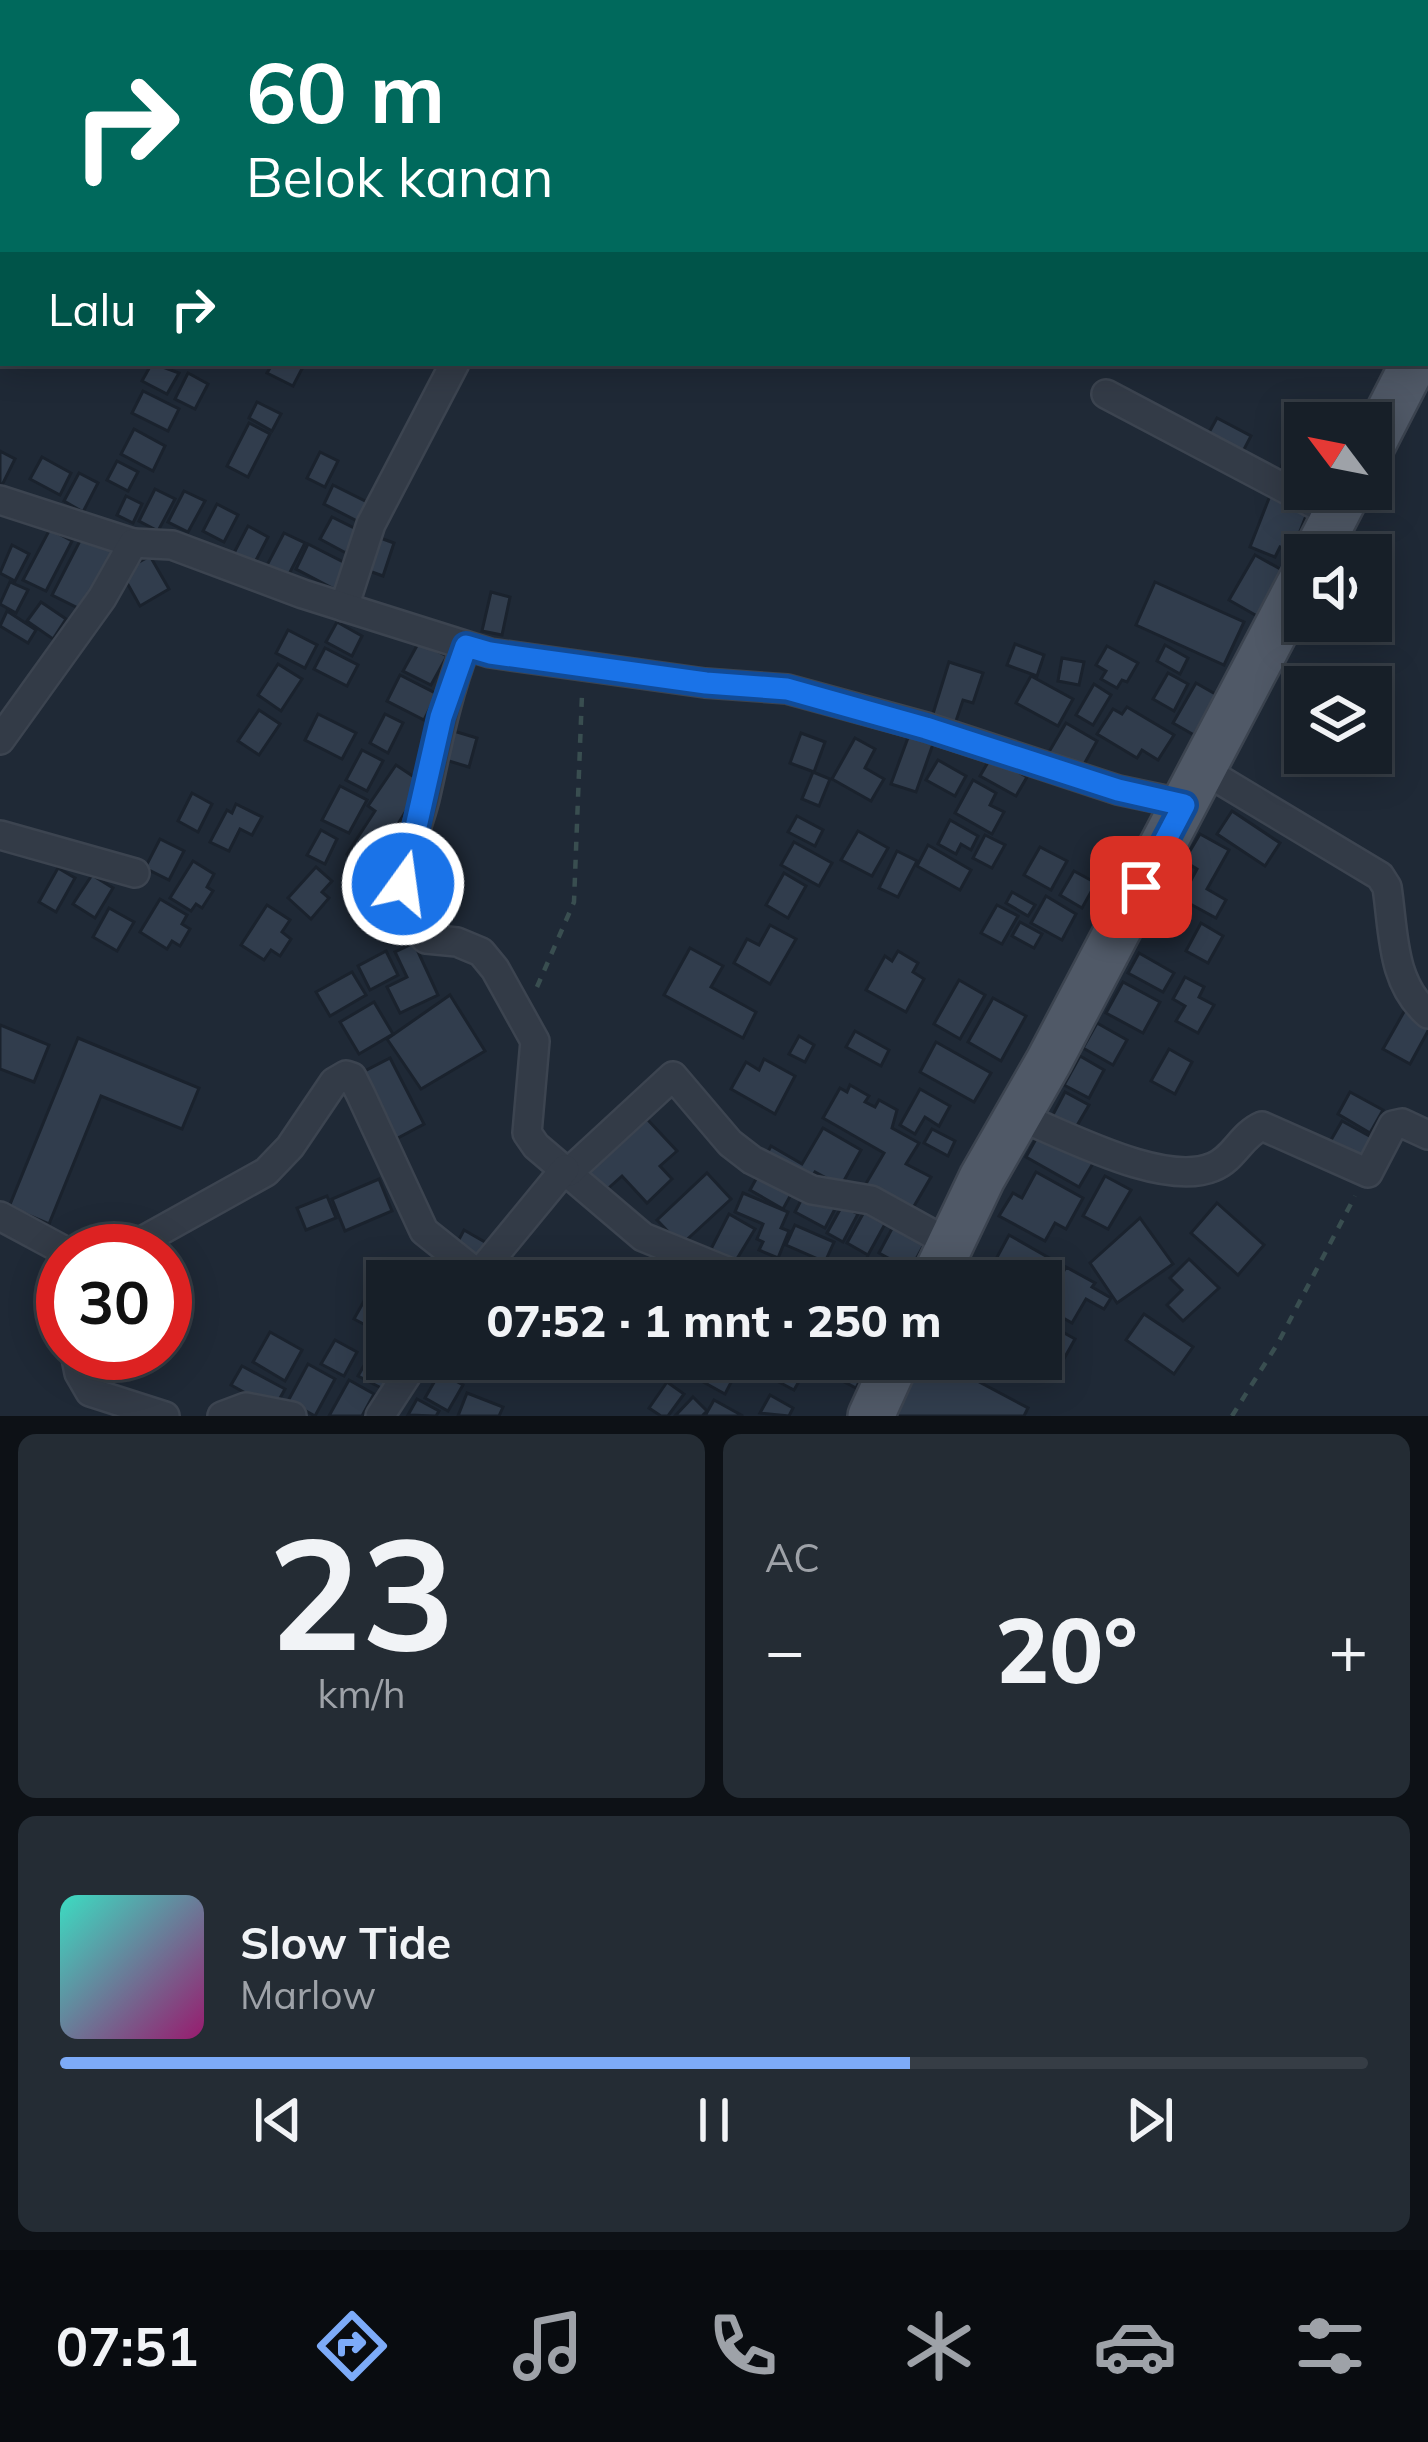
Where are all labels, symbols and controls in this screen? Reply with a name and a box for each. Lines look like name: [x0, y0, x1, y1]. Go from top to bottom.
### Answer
text: 60 m: [246, 39, 445, 144]
icon: right: [48, 48, 204, 204]
text: Belok kanan: [246, 143, 553, 211]
icon: right: [160, 276, 226, 342]
text: Lalu: [48, 281, 136, 337]
north arrow: [1284, 402, 1392, 510]
map controls: [1284, 402, 1392, 774]
button: sound: [1284, 534, 1392, 642]
button: layers: [1284, 666, 1392, 774]
position arrow: [340, 821, 466, 947]
pin: [1090, 836, 1192, 938]
icon: arrive: [1108, 854, 1174, 920]
speed limit sign: 30: [36, 1224, 192, 1380]
text: 07:52 · 1 mnt · 250 m: [487, 1292, 941, 1348]
text: 23: [268, 1493, 455, 1689]
text: AC: [765, 1533, 820, 1582]
text: 20°: [995, 1593, 1138, 1706]
text: −: [765, 1608, 805, 1691]
text: +: [1328, 1608, 1368, 1691]
text: km/h: [317, 1669, 406, 1718]
text: Slow Tide: [240, 1914, 451, 1970]
text: Marlow: [240, 1970, 376, 2019]
icon: previous: [245, 2087, 311, 2153]
icon: pause: [681, 2087, 747, 2153]
icon: next: [1117, 2087, 1183, 2153]
icon: directions: [310, 2304, 394, 2388]
icon: music: [506, 2304, 590, 2388]
icon: phone: [701, 2304, 785, 2388]
icon: climate: [897, 2304, 981, 2388]
icon: car: [1093, 2304, 1177, 2388]
icon: filters: [1288, 2304, 1372, 2388]
text: 07:51: [56, 2312, 199, 2380]

